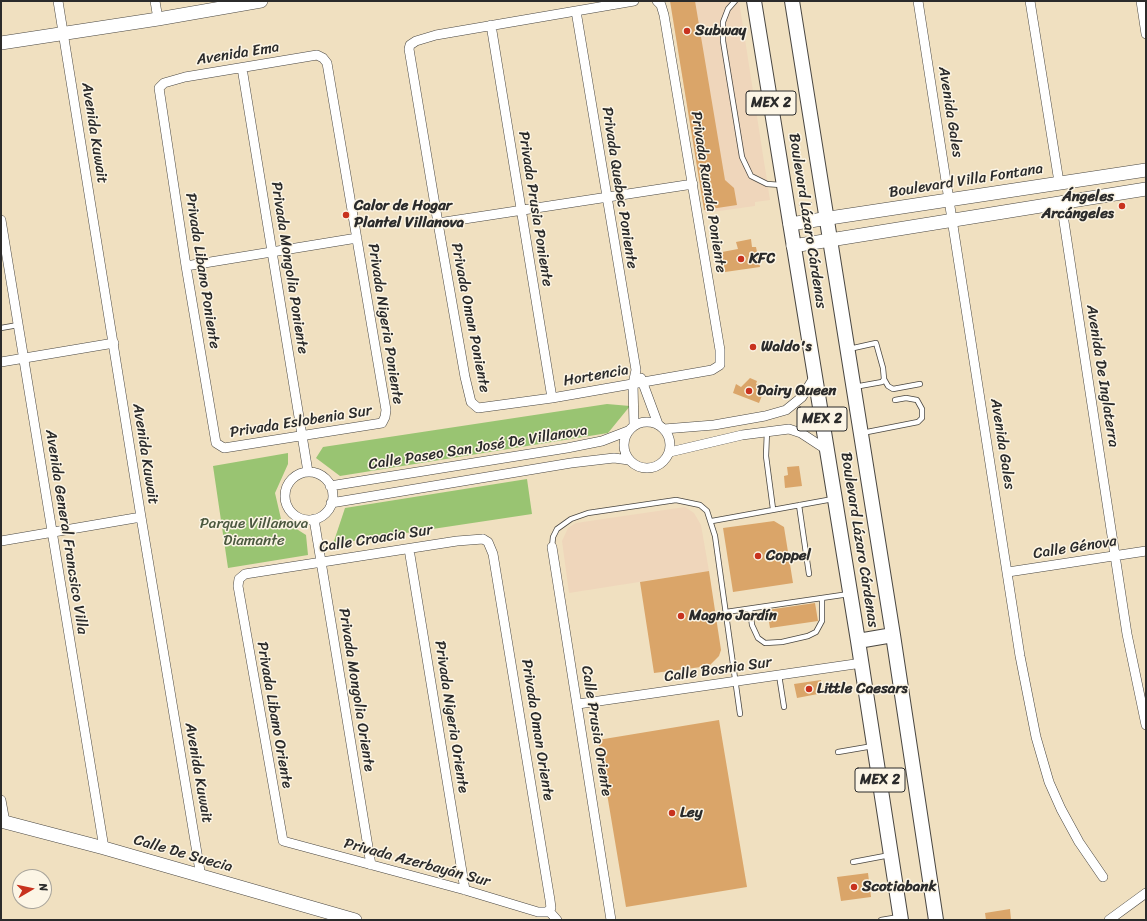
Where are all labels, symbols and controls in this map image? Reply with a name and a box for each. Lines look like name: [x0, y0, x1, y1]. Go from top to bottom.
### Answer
place label: Subway: [695, 22, 746, 40]
marker: Subway: [682, 26, 692, 36]
street label: Avenida Ema: [195, 39, 281, 69]
street label: Avenida Gales: [934, 65, 966, 159]
street label: Avenida Kuwait: [77, 81, 111, 185]
road number: MEX 2: [746, 91, 796, 115]
street label: Privada Quebec Poniente: [597, 106, 641, 270]
street label: Privada Ruanda Poniente: [686, 110, 730, 274]
street label: Privada Prusia Poniente: [514, 130, 556, 288]
street label: Boulevard Lázaro Cárdenas: [784, 132, 830, 310]
street label: Boulevard Villa Fontana: [888, 160, 1044, 202]
street label: Privada Mongolia Poniente: [266, 181, 312, 355]
place label: Ángeles Arcángeles: [1041, 188, 1114, 223]
street label: Privada Libano Poniente: [181, 192, 223, 350]
place label: Calor de Hogar Plantel Villanova: [354, 197, 464, 232]
marker: Ángeles Arcángeles: [1117, 201, 1127, 211]
marker: Calor de Hogar Plantel Villanova: [341, 210, 351, 220]
street label: Privada Nigeria Poniente: [363, 242, 407, 406]
street label: Privada Oman Poniente: [447, 242, 493, 394]
place label: KFC: [749, 250, 775, 268]
marker: KFC: [736, 254, 746, 264]
street label: Avenida De Inglaterra: [1082, 303, 1122, 449]
place label: Waldo's: [761, 338, 812, 356]
marker: Waldo's: [748, 342, 758, 352]
street label: Hortencia: [562, 361, 630, 391]
place label: Dairy Queen: [757, 382, 836, 400]
marker: Dairy Queen: [744, 386, 754, 396]
street label: Avenida Gales: [986, 397, 1018, 491]
street label: Avenida Kuwait: [128, 402, 162, 506]
street label: Privada Eslobenia Sur: [229, 402, 373, 442]
road number: MEX 2: [797, 407, 847, 431]
street label: Calle Paseo San José De Villanova: [367, 422, 589, 474]
street label: Avenida General Francsico Villa: [41, 428, 91, 636]
street label: Boulevard Lázaro Cárdenas: [836, 451, 882, 629]
park label: Parque Villanova Diamante: [200, 515, 308, 550]
street label: Calle Croacia Sur: [318, 521, 434, 557]
street label: Calle Génova: [1032, 533, 1118, 563]
place label: Coppel: [766, 547, 811, 565]
marker: Coppel: [753, 551, 763, 561]
street label: Privada Mongolia Oriente: [334, 607, 378, 773]
place label: Magno Jardín: [689, 607, 777, 625]
marker: Magno Jardín: [676, 611, 686, 621]
street label: Privada Libano Oriente: [252, 640, 296, 790]
street label: Privada Nigeria Oriente: [430, 640, 472, 794]
street label: Calle Bosnia Sur: [663, 654, 773, 686]
street label: Privada Oman Oriente: [517, 658, 557, 802]
street label: Calle Prusia Oriente: [577, 664, 615, 798]
place label: Little Caesars: [817, 680, 908, 698]
marker: Little Caesars: [804, 684, 814, 694]
street label: Avenida Kuwait: [180, 721, 216, 825]
road number: MEX 2: [855, 768, 905, 792]
place label: Ley: [680, 804, 702, 822]
marker: Ley: [667, 808, 677, 818]
street label: Calle De Suecia: [132, 831, 234, 877]
street label: Privada Azerbayán Sur: [342, 835, 492, 891]
north arrow: [12, 869, 52, 909]
place label: Scotiabank: [862, 878, 936, 896]
text: N: [33, 882, 53, 892]
marker: Scotiabank: [849, 882, 859, 892]

